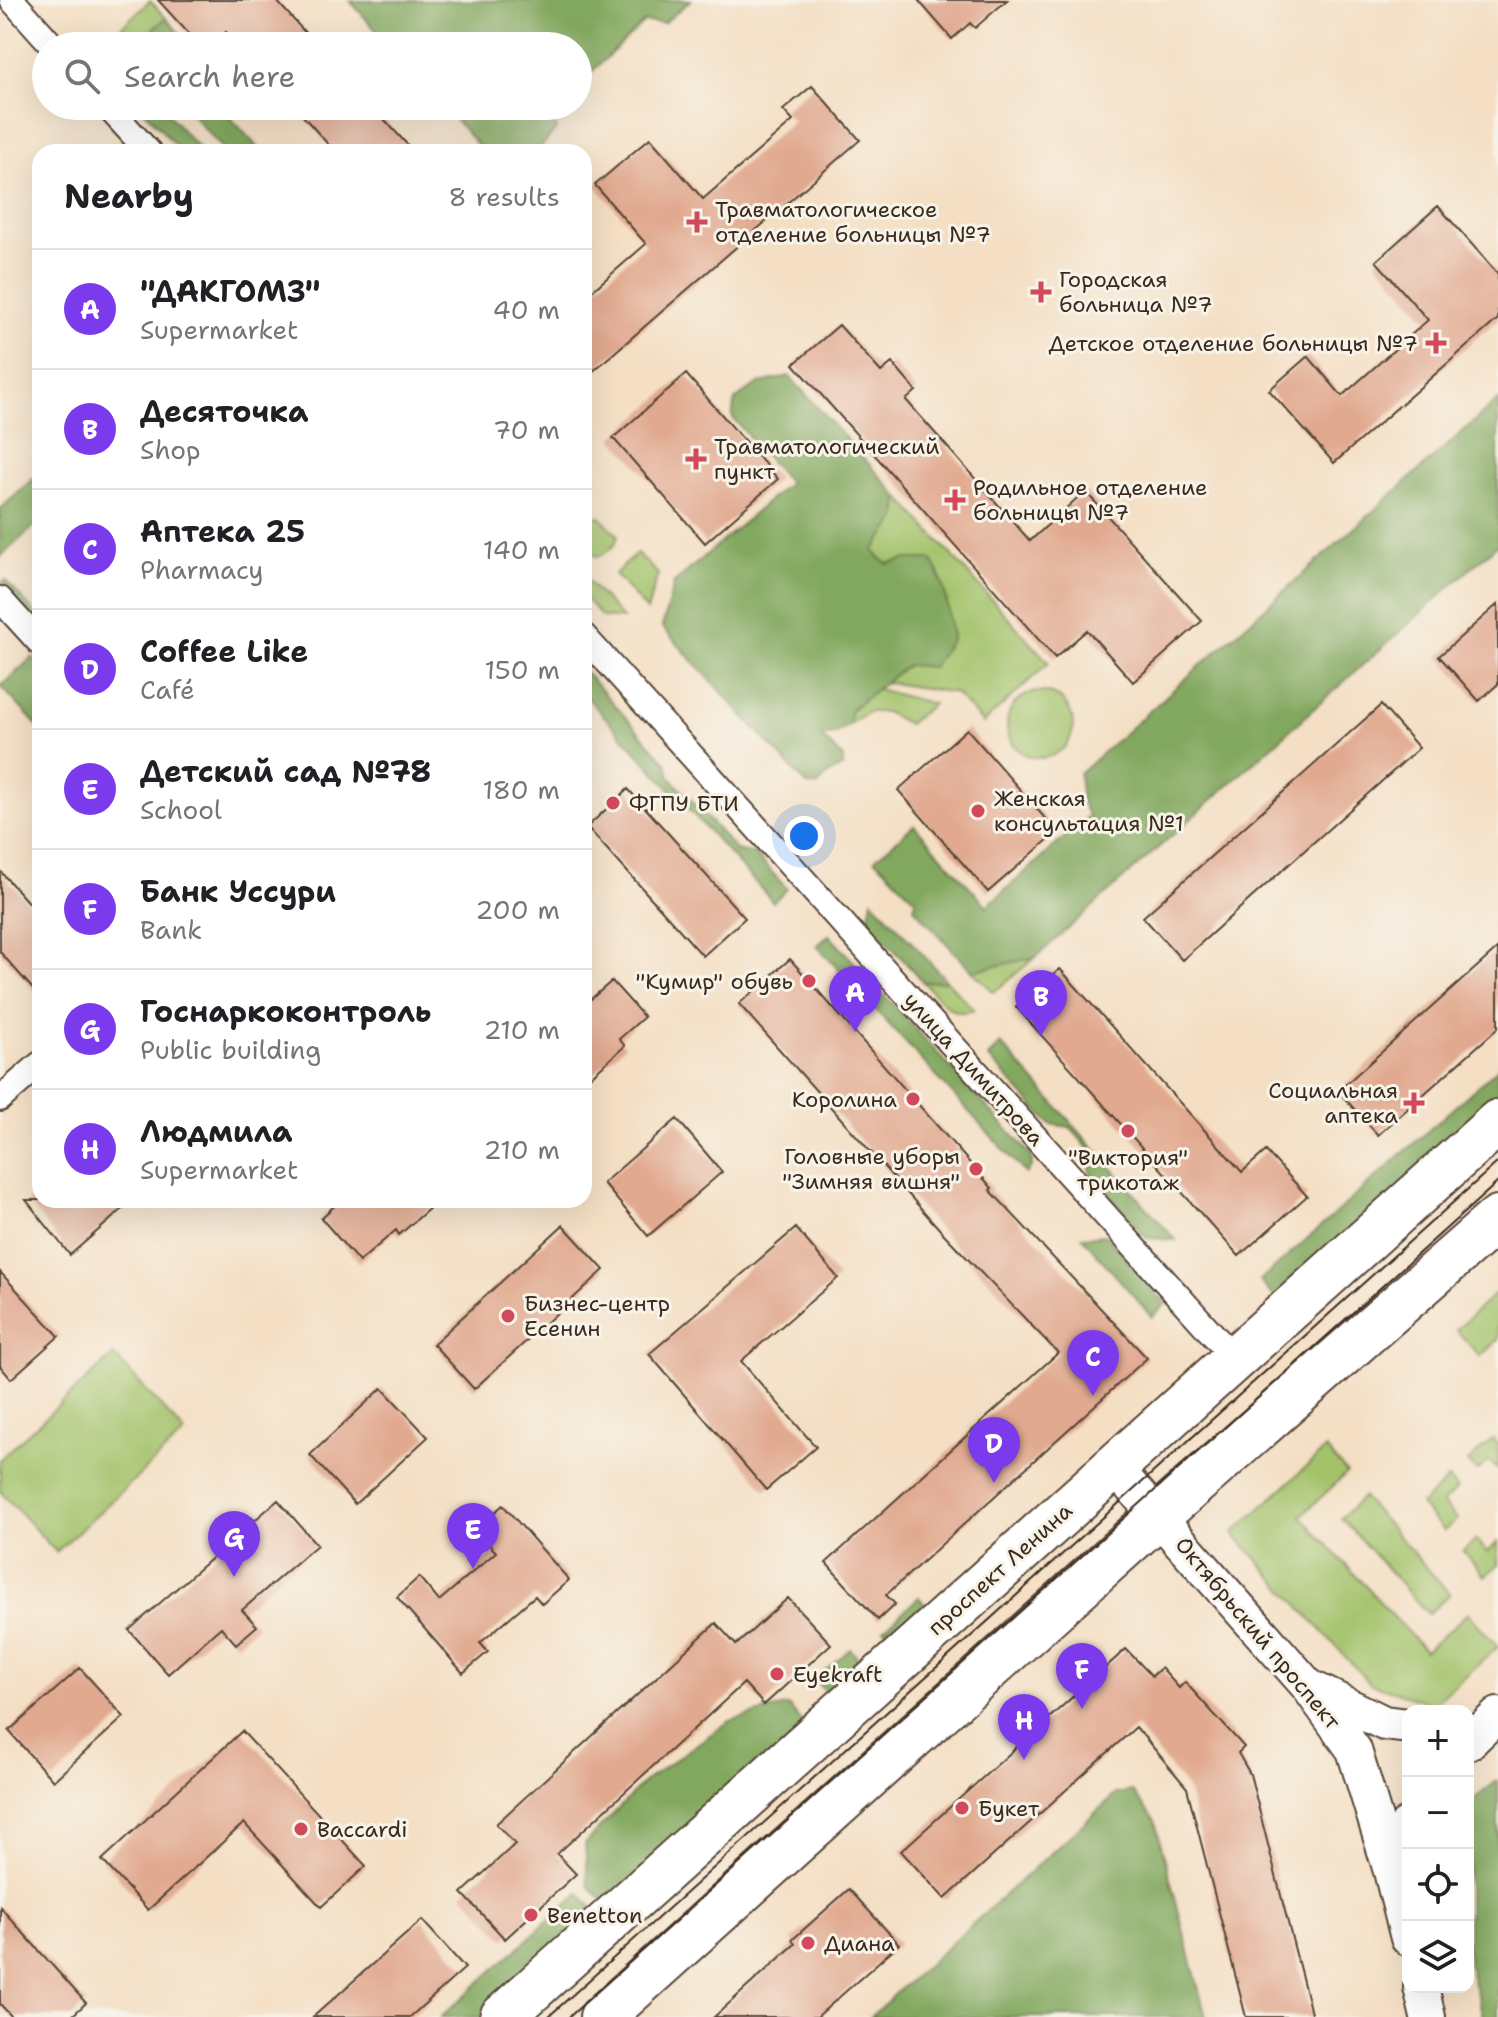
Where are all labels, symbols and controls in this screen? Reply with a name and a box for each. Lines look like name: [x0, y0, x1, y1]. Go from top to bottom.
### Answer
search box: [32, 32, 592, 120]
icon: search: [60, 54, 104, 98]
text: Search here: [124, 56, 295, 97]
text: Nearby: [64, 173, 194, 219]
text: 8 results: [448, 179, 560, 214]
place label: Травматологическое отделение больницы №7: [715, 195, 991, 249]
marker: Травматологическое отделение больницы №7: [686, 211, 708, 233]
place label: Городская больница №7: [1059, 265, 1213, 319]
text: "ДАКГОМЗ": [140, 271, 321, 312]
marker: Городская больница №7: [1030, 281, 1052, 303]
text: A: [80, 292, 100, 327]
text: 40 m: [493, 292, 560, 327]
text: Supermarket: [140, 312, 298, 347]
place label: Детское отделение больницы №7: [1048, 329, 1418, 358]
marker: Детское отделение больницы №7: [1425, 332, 1447, 354]
text: Десяточка: [140, 391, 308, 432]
text: B: [82, 412, 98, 447]
text: 70 m: [493, 412, 560, 447]
text: Shop: [140, 432, 201, 467]
place label: Травматологический пункт: [714, 432, 940, 486]
marker: Травматологический пункт: [685, 448, 707, 470]
place label: Родильное отделение больницы №7: [973, 473, 1208, 527]
marker: Родильное отделение больницы №7: [944, 489, 966, 511]
text: Аптека 25: [140, 511, 305, 552]
text: C: [82, 532, 98, 567]
text: 140 m: [483, 532, 560, 567]
text: Pharmacy: [140, 552, 264, 587]
text: Coffee Like: [140, 631, 308, 672]
text: D: [81, 652, 99, 687]
text: 150 m: [484, 652, 560, 687]
text: Café: [140, 672, 195, 707]
text: Детский сад №78: [140, 751, 431, 792]
text: E: [81, 772, 99, 807]
text: 180 m: [482, 772, 560, 807]
place label: Женская консультация №1: [994, 784, 1184, 838]
place label: ФГПУ БТИ: [629, 789, 739, 818]
text: School: [140, 792, 222, 827]
marker: ФГПУ БТИ: [604, 794, 622, 812]
marker: Женская консультация №1: [969, 802, 987, 820]
your location: [784, 816, 824, 856]
text: Банк Уссури: [140, 871, 336, 912]
text: F: [82, 892, 98, 927]
text: 200 m: [475, 892, 560, 927]
text: Bank: [140, 912, 202, 947]
pin: A: [829, 966, 881, 1032]
place label: "Кумир" обувь: [636, 967, 793, 996]
pin: B: [1015, 970, 1067, 1036]
marker: "Кумир" обувь: [800, 972, 818, 990]
street label: улица Димитрова: [897, 986, 1051, 1152]
text: Госнаркоконтроль: [140, 991, 431, 1032]
text: G: [80, 1012, 100, 1047]
text: 210 m: [483, 1012, 560, 1047]
text: Public building: [140, 1032, 321, 1067]
place label: Социальная аптека: [1268, 1076, 1398, 1130]
place label: Королина: [792, 1085, 897, 1114]
marker: Королина: [904, 1090, 922, 1108]
marker: Социальная аптека: [1405, 1094, 1423, 1112]
text: Людмила: [140, 1111, 292, 1152]
marker: "Виктория" трикотаж: [1119, 1122, 1137, 1140]
text: H: [81, 1132, 99, 1167]
text: 210 m: [483, 1132, 560, 1167]
place label: Головные уборы "Зимняя вишня": [782, 1142, 960, 1196]
place label: "Виктория" трикотаж: [1068, 1143, 1188, 1197]
text: Supermarket: [140, 1152, 298, 1187]
marker: Головные уборы "Зимняя вишня": [967, 1160, 985, 1178]
place label: Бизнес-центр Есенин: [524, 1289, 670, 1343]
marker: Бизнес-центр Есенин: [499, 1307, 517, 1325]
pin: C: [1067, 1330, 1119, 1396]
pin: D: [968, 1417, 1020, 1483]
street label: проспект Ленина: [922, 1496, 1079, 1642]
pin: E: [447, 1503, 499, 1569]
pin: G: [208, 1511, 260, 1577]
street label: Октябрьский проспект: [1169, 1531, 1348, 1736]
pin: F: [1056, 1643, 1108, 1709]
place label: Eyekraft: [793, 1660, 883, 1689]
marker: Eyekraft: [768, 1665, 786, 1683]
pin: H: [998, 1694, 1050, 1760]
map controls: [1402, 1705, 1474, 1993]
button: +: [1402, 1705, 1474, 1777]
button: −: [1402, 1777, 1474, 1849]
place label: Букет: [978, 1794, 1040, 1823]
marker: Букет: [953, 1799, 971, 1817]
place label: Baccardi: [317, 1815, 408, 1844]
marker: Baccardi: [292, 1820, 310, 1838]
button: locate: [1402, 1849, 1474, 1921]
place label: Benetton: [547, 1901, 642, 1930]
marker: Benetton: [522, 1906, 540, 1924]
button: layers: [1402, 1921, 1474, 1993]
place label: Диана: [824, 1929, 895, 1958]
marker: Диана: [799, 1934, 817, 1952]

